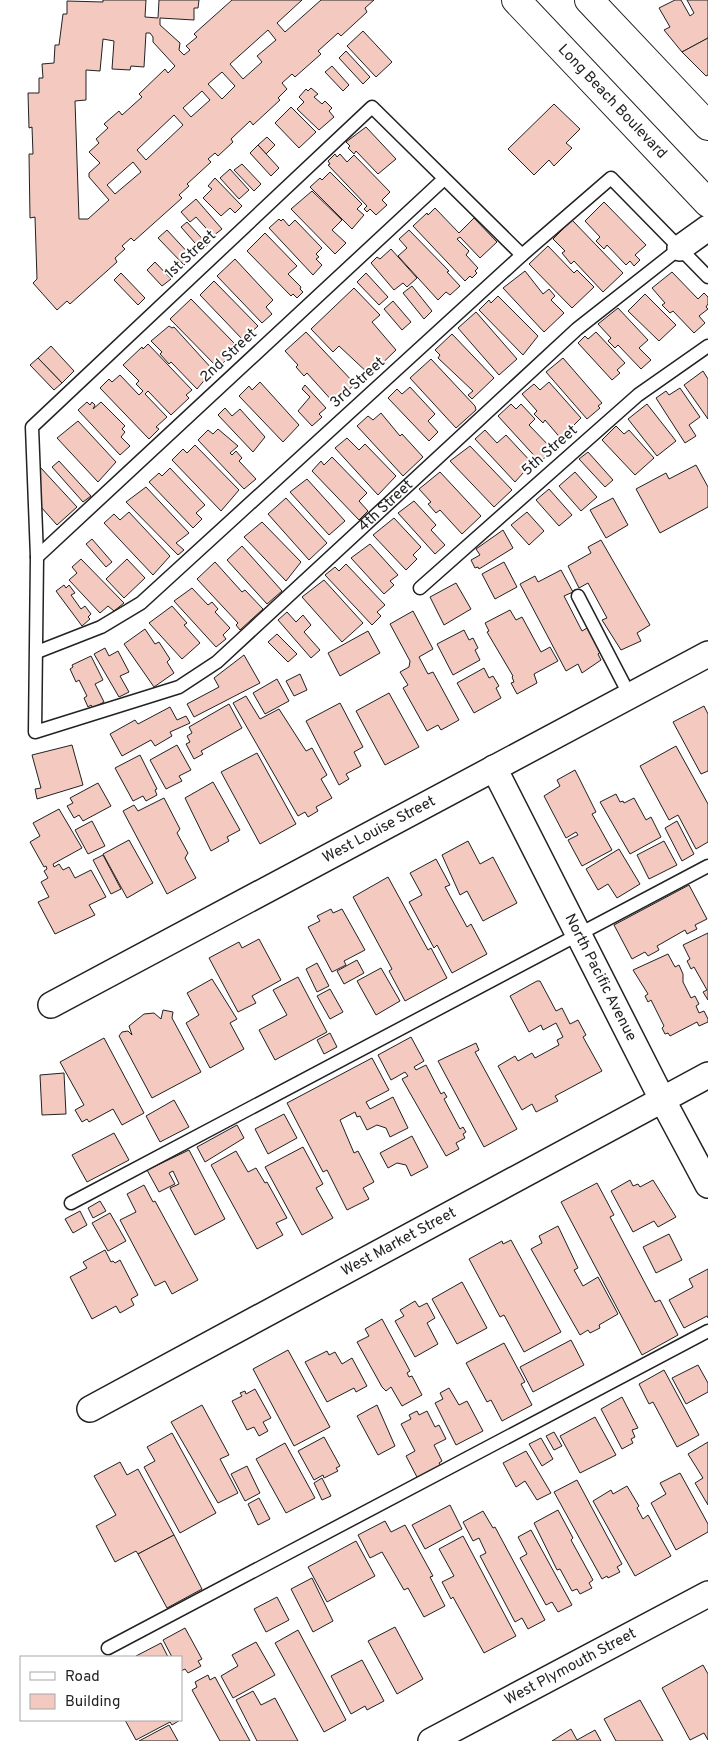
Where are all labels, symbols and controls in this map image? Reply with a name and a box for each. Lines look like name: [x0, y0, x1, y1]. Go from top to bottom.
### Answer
street label: Long Beach Boulevard: [553, 40, 671, 163]
street label: 1st Street: [162, 227, 220, 283]
street label: 2nd Street: [197, 325, 261, 387]
street label: 3rd Street: [326, 353, 390, 413]
street label: 5th Street: [518, 422, 582, 480]
street label: 4th Street: [354, 476, 417, 536]
street label: West Louise Street: [319, 792, 439, 868]
street label: North Pacific Avenue: [560, 911, 641, 1044]
street label: West Market Street: [338, 1203, 460, 1281]
street label: West Plymouth Street: [502, 1624, 640, 1710]
legend: [20, 1656, 182, 1721]
text: Road: [65, 1668, 100, 1687]
text: Building: [65, 1693, 120, 1712]

